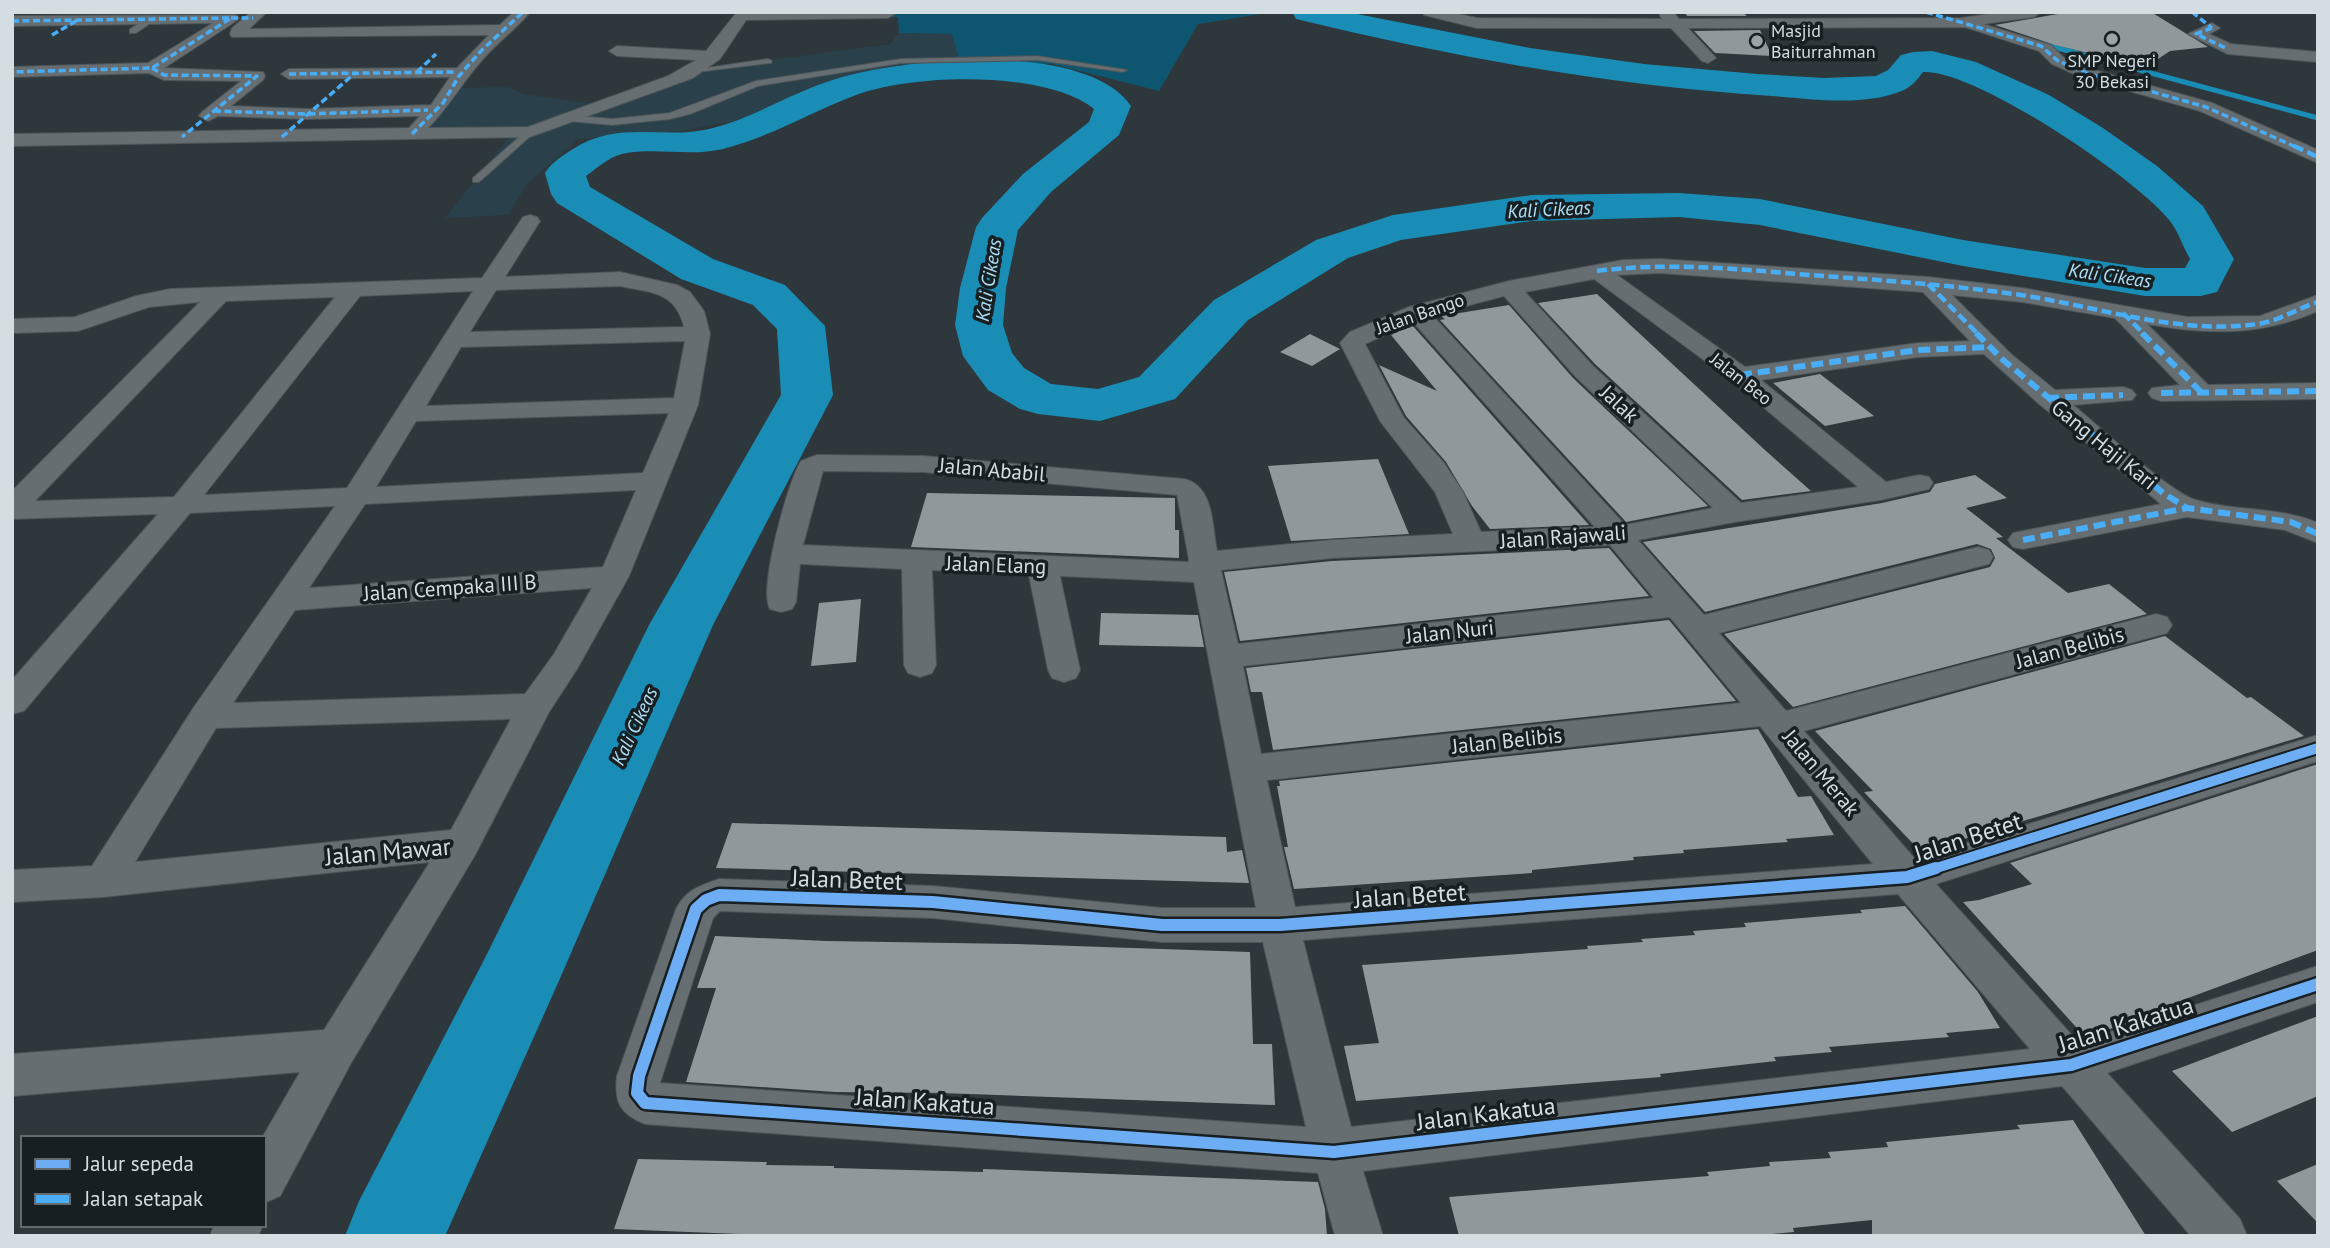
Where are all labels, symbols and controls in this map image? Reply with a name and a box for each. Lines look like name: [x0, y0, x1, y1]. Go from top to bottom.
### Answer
place label: Masjid Baiturrahman: [1771, 19, 1875, 63]
marker: SMP Negeri 30 Bekasi: [2104, 31, 2120, 47]
marker: Masjid Baiturrahman: [1749, 33, 1765, 49]
place label: SMP Negeri 30 Bekasi: [2068, 49, 2156, 93]
water label: Kali Cikeas: [1507, 195, 1592, 223]
water label: Kali Cikeas: [970, 237, 1006, 323]
water label: Kali Cikeas: [2067, 257, 2153, 293]
street label: Jalan Bango: [1372, 288, 1467, 340]
street label: Jalan Beo: [1705, 347, 1777, 410]
street label: Jalak: [1594, 378, 1644, 428]
street label: Gang Haji Kari: [2046, 394, 2163, 496]
street label: Jalan Ababil: [937, 451, 1046, 488]
street label: Jalan Rajawali: [1498, 519, 1627, 554]
street label: Jalan Elang: [944, 549, 1047, 580]
street label: Jalan Cempaka III B: [362, 568, 537, 607]
street label: Jalan Nuri: [1404, 613, 1495, 650]
street label: Jalan Belibis: [2012, 620, 2127, 675]
water label: Kali Cikeas: [606, 683, 663, 769]
street label: Jalan Belibis: [1450, 721, 1563, 760]
street label: Jalan Merak: [1777, 723, 1865, 822]
street label: Jalan Betet: [1909, 806, 2026, 870]
street label: Jalan Mawar: [323, 831, 452, 873]
street label: Jalan Betet: [790, 862, 903, 897]
street label: Jalan Betet: [1352, 876, 1467, 915]
street label: Jalan Kakatua: [2054, 989, 2197, 1060]
street label: Jalan Kakatua: [853, 1081, 996, 1122]
street label: Jalan Kakatua: [1414, 1090, 1557, 1138]
legend: [21, 1136, 266, 1227]
text: Jalur sepeda: [83, 1150, 194, 1177]
text: Jalan setapak: [83, 1185, 203, 1212]

